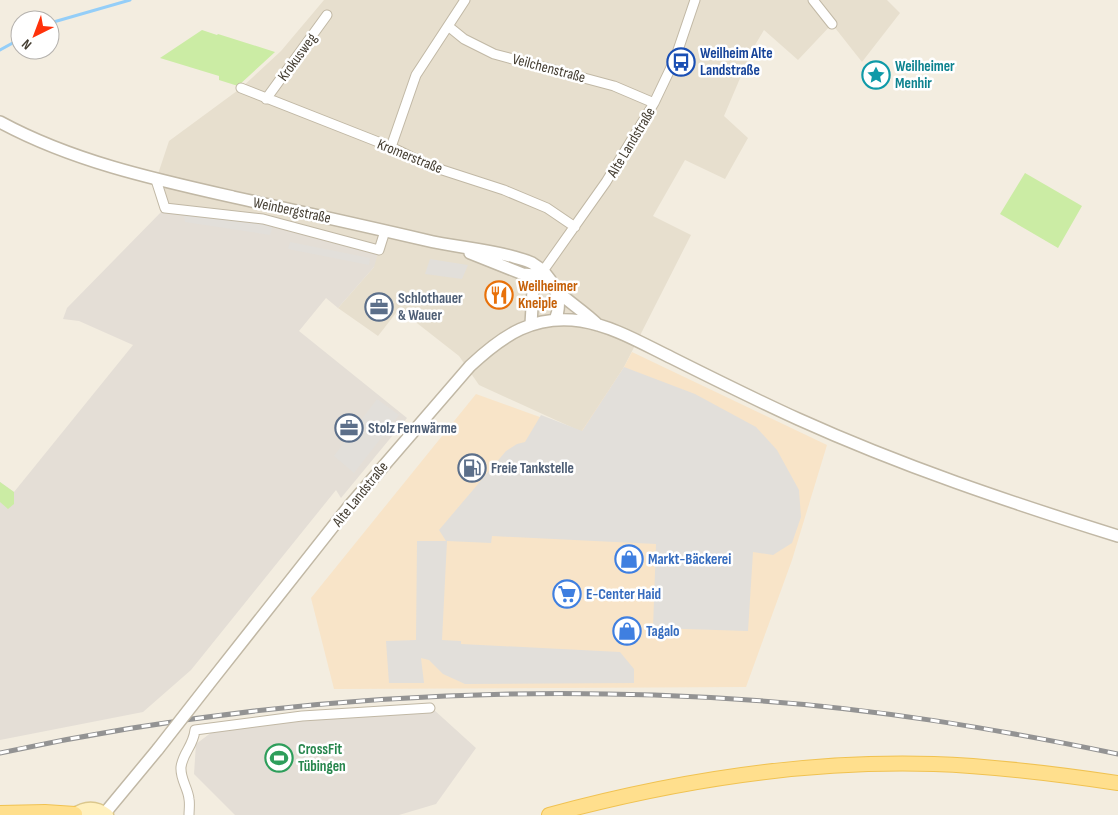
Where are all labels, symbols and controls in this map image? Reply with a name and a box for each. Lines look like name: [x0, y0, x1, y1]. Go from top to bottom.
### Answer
north arrow: [10, 10, 60, 60]
street label: Krokusweg: [274, 30, 321, 85]
text: N: [18, 35, 35, 53]
place label: Weilheim Alte Landstraße: [700, 44, 773, 80]
bus stop icon: Weilheim Alte Landstraße: [666, 47, 696, 77]
street label: Veilchenstraße: [510, 50, 588, 87]
place label: Weilheimer Menhir: [895, 57, 955, 93]
place icon: Weilheimer Menhir: [861, 60, 891, 90]
street label: Alte Landstraße: [603, 104, 660, 182]
street label: Kromerstraße: [374, 135, 445, 178]
street label: Weinbergstraße: [251, 193, 333, 228]
place label: Weilheimer Kneiple: [518, 277, 578, 313]
restaurant icon: Weilheimer Kneiple: [484, 280, 514, 310]
place label: Schlothauer & Wauer: [398, 289, 463, 325]
office icon: Schlothauer & Wauer: [364, 292, 394, 322]
office icon: Stolz Fernwärme: [334, 413, 364, 443]
place label: Stolz Fernwärme: [368, 419, 457, 438]
fuel station icon: Freie Tankstelle: [457, 453, 487, 483]
street label: Alte Landstraße: [328, 458, 392, 532]
place label: Freie Tankstelle: [491, 459, 574, 478]
shop icon: Markt-Bäckerei: [614, 544, 644, 574]
place label: Markt-Bäckerei: [648, 550, 731, 569]
supermarket icon: E-Center Haid: [552, 579, 582, 609]
place label: E-Center Haid: [586, 585, 661, 604]
shop icon: Tagalo: [612, 616, 642, 646]
place label: Tagalo: [646, 622, 680, 641]
place label: CrossFit Tübingen: [298, 740, 346, 776]
sports icon: CrossFit Tübingen: [264, 743, 294, 773]

